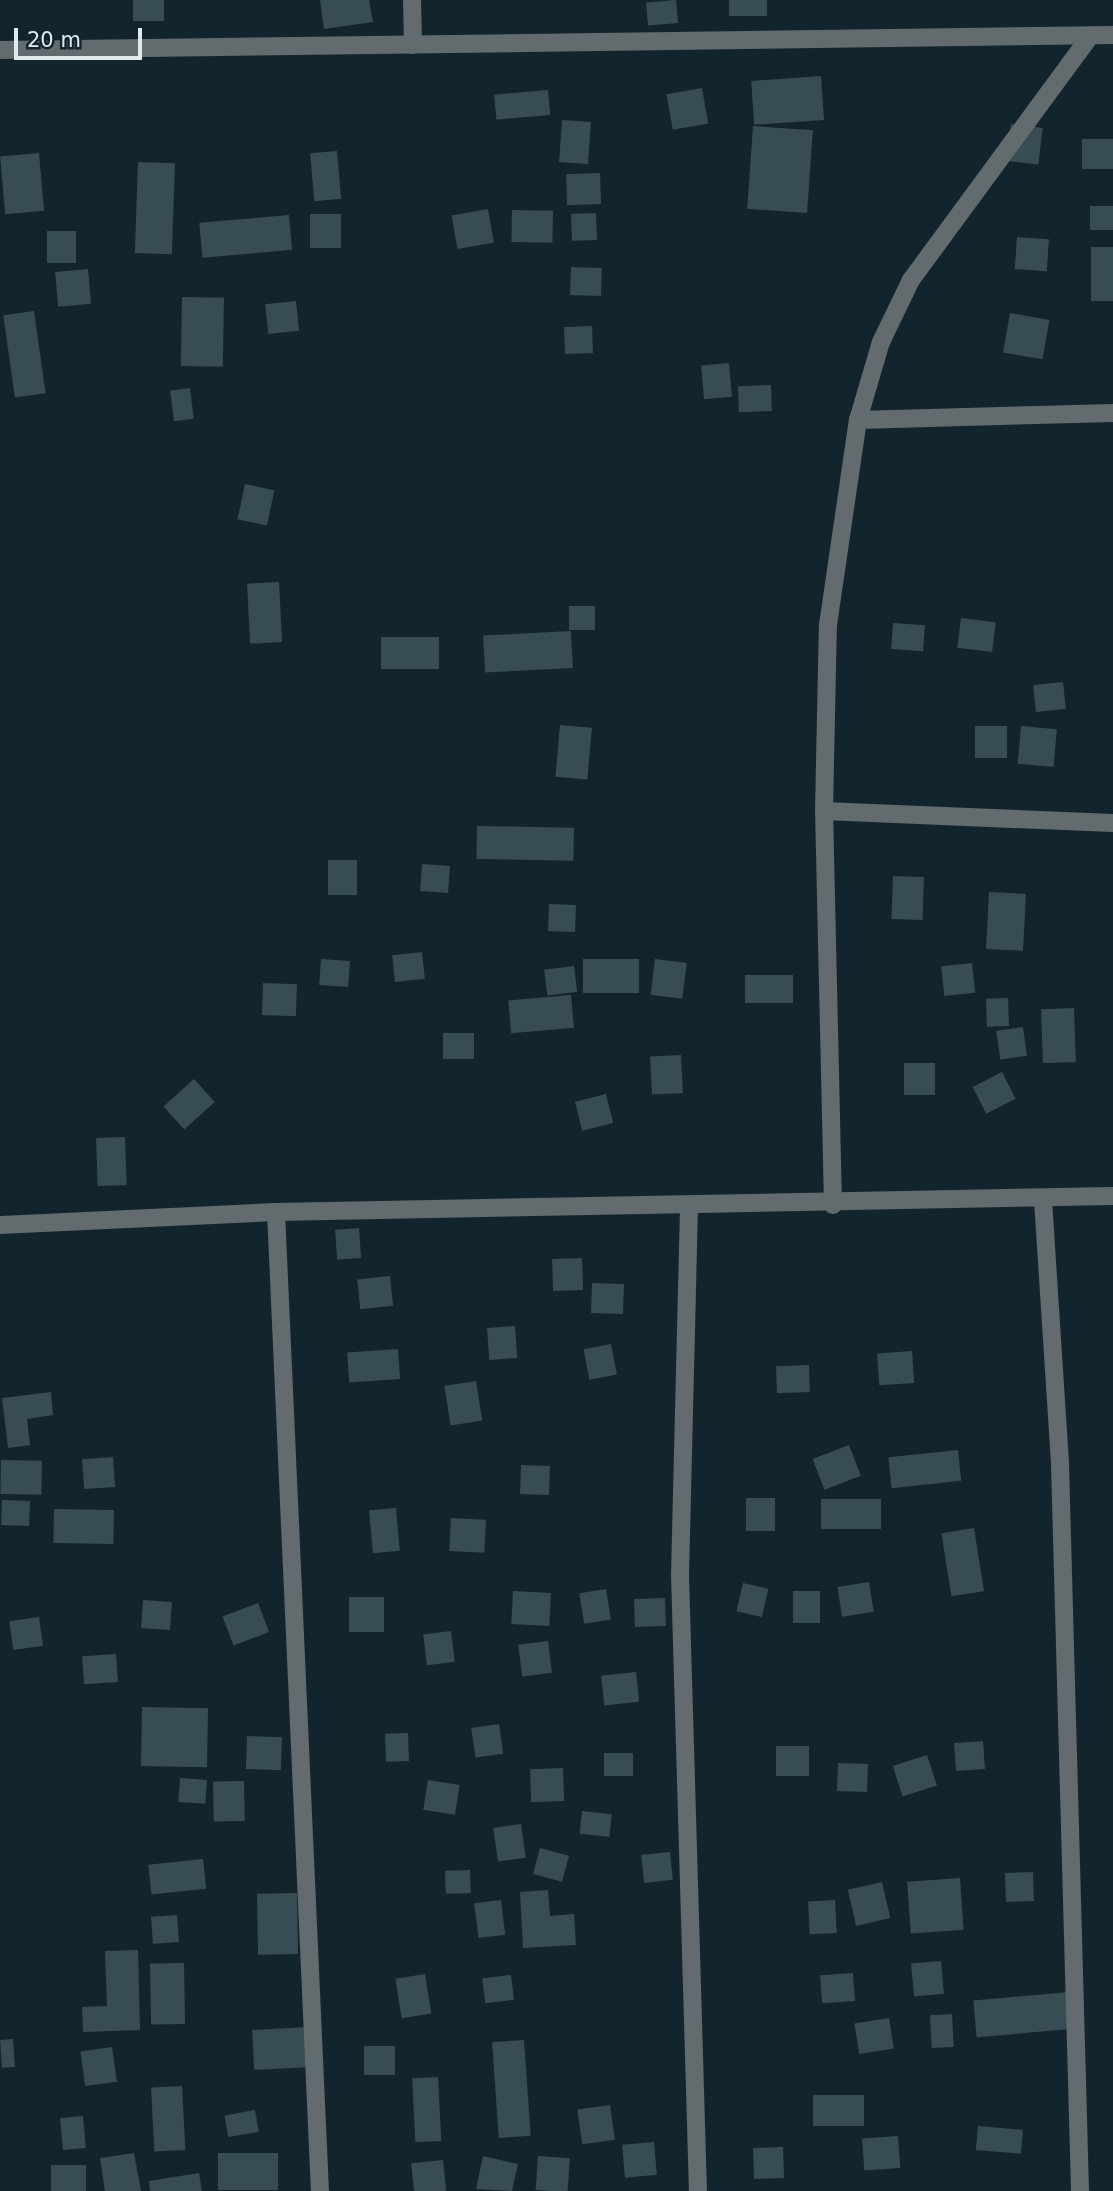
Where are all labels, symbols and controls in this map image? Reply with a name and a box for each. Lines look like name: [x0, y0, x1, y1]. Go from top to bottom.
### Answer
scale bar: [18, 14, 145, 58]
text: 20 m: [27, 28, 81, 52]

